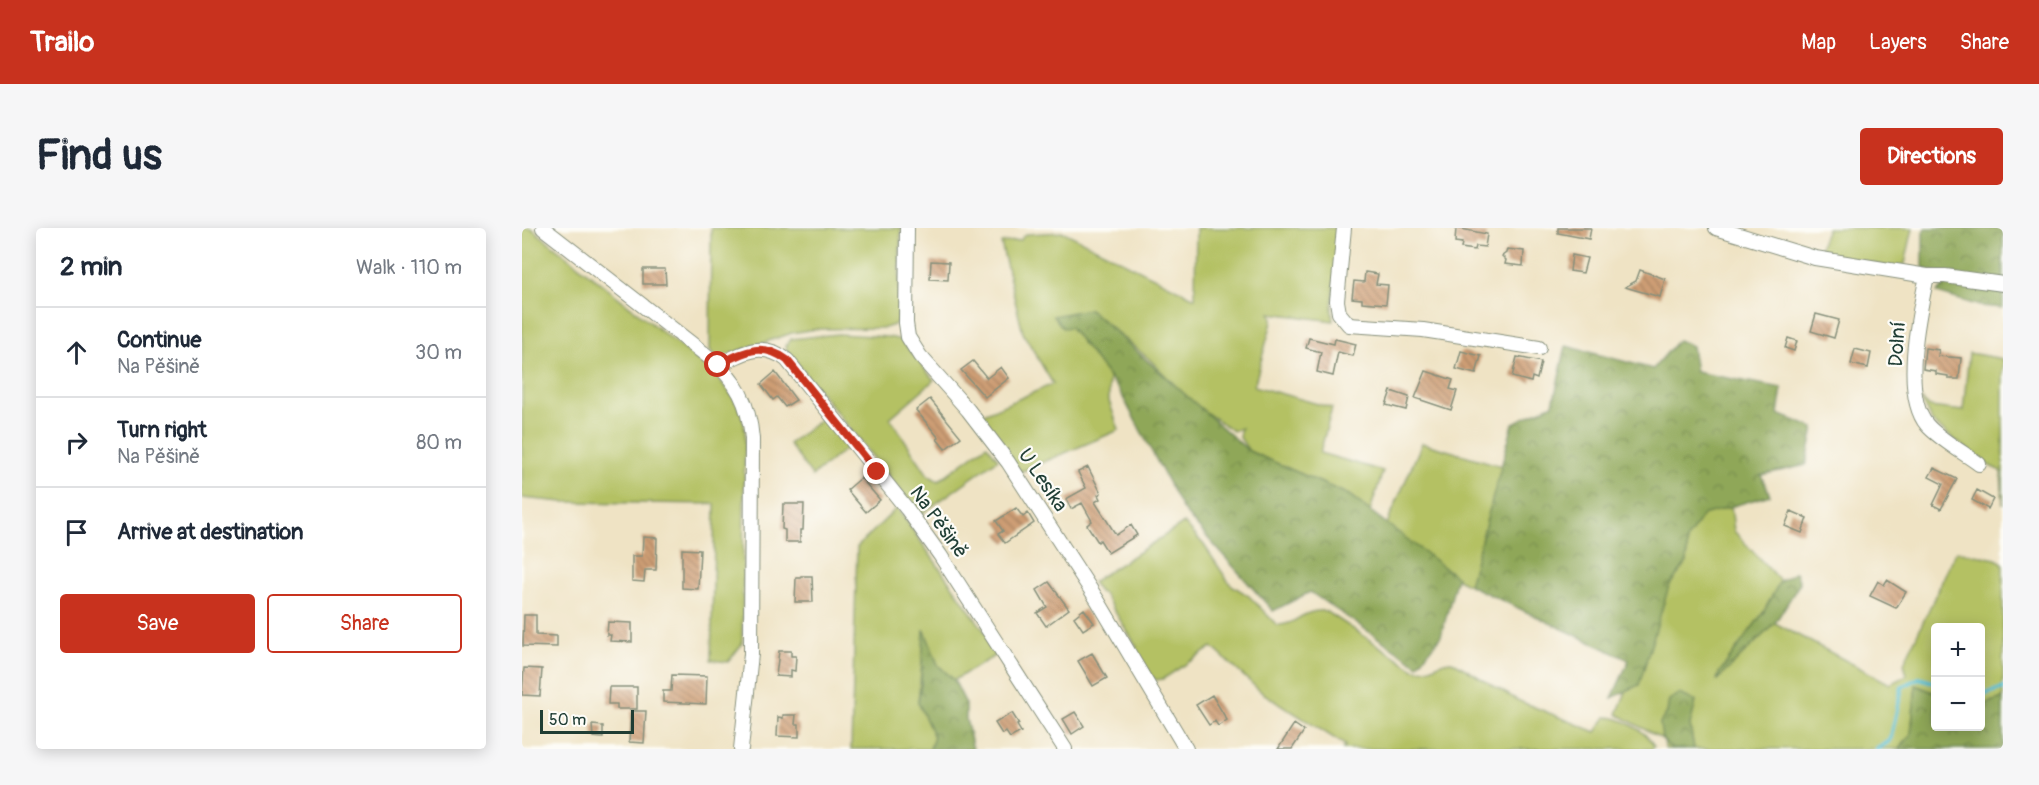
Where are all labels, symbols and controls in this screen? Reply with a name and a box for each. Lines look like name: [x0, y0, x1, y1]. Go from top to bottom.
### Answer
text: Trailo: [30, 25, 94, 60]
text: Map: [1801, 29, 1836, 56]
text: Layers: [1869, 29, 1927, 56]
text: Share: [1960, 29, 2009, 56]
button: Directions: [1860, 128, 2003, 185]
text: Find us: [36, 130, 162, 182]
text: 2 min: [60, 251, 122, 283]
text: Walk · 110 m: [356, 255, 462, 280]
street label: Dolní: [1883, 321, 1911, 367]
text: Continue: [117, 326, 201, 354]
icon: ahead: [60, 336, 93, 369]
text: 30 m: [415, 340, 462, 365]
route start: [704, 351, 730, 377]
text: Na Pěšině: [117, 354, 200, 379]
text: Turn right: [117, 416, 207, 444]
icon: right: [60, 426, 93, 459]
text: 80 m: [416, 430, 462, 455]
text: Na Pěšině: [117, 444, 200, 469]
street label: U Lesíka: [1013, 444, 1073, 516]
route end: [863, 458, 889, 484]
street label: Na Pěšině: [904, 481, 974, 563]
icon: arrive: [60, 516, 93, 549]
text: Arrive at destination: [117, 518, 303, 546]
button: Save: [60, 594, 255, 653]
button: Share: [267, 594, 462, 653]
map controls: [1931, 623, 1985, 731]
button: +: [1931, 623, 1985, 677]
button: −: [1931, 677, 1985, 731]
scale bar: [540, 707, 634, 735]
text: 50 m: [549, 710, 586, 730]

